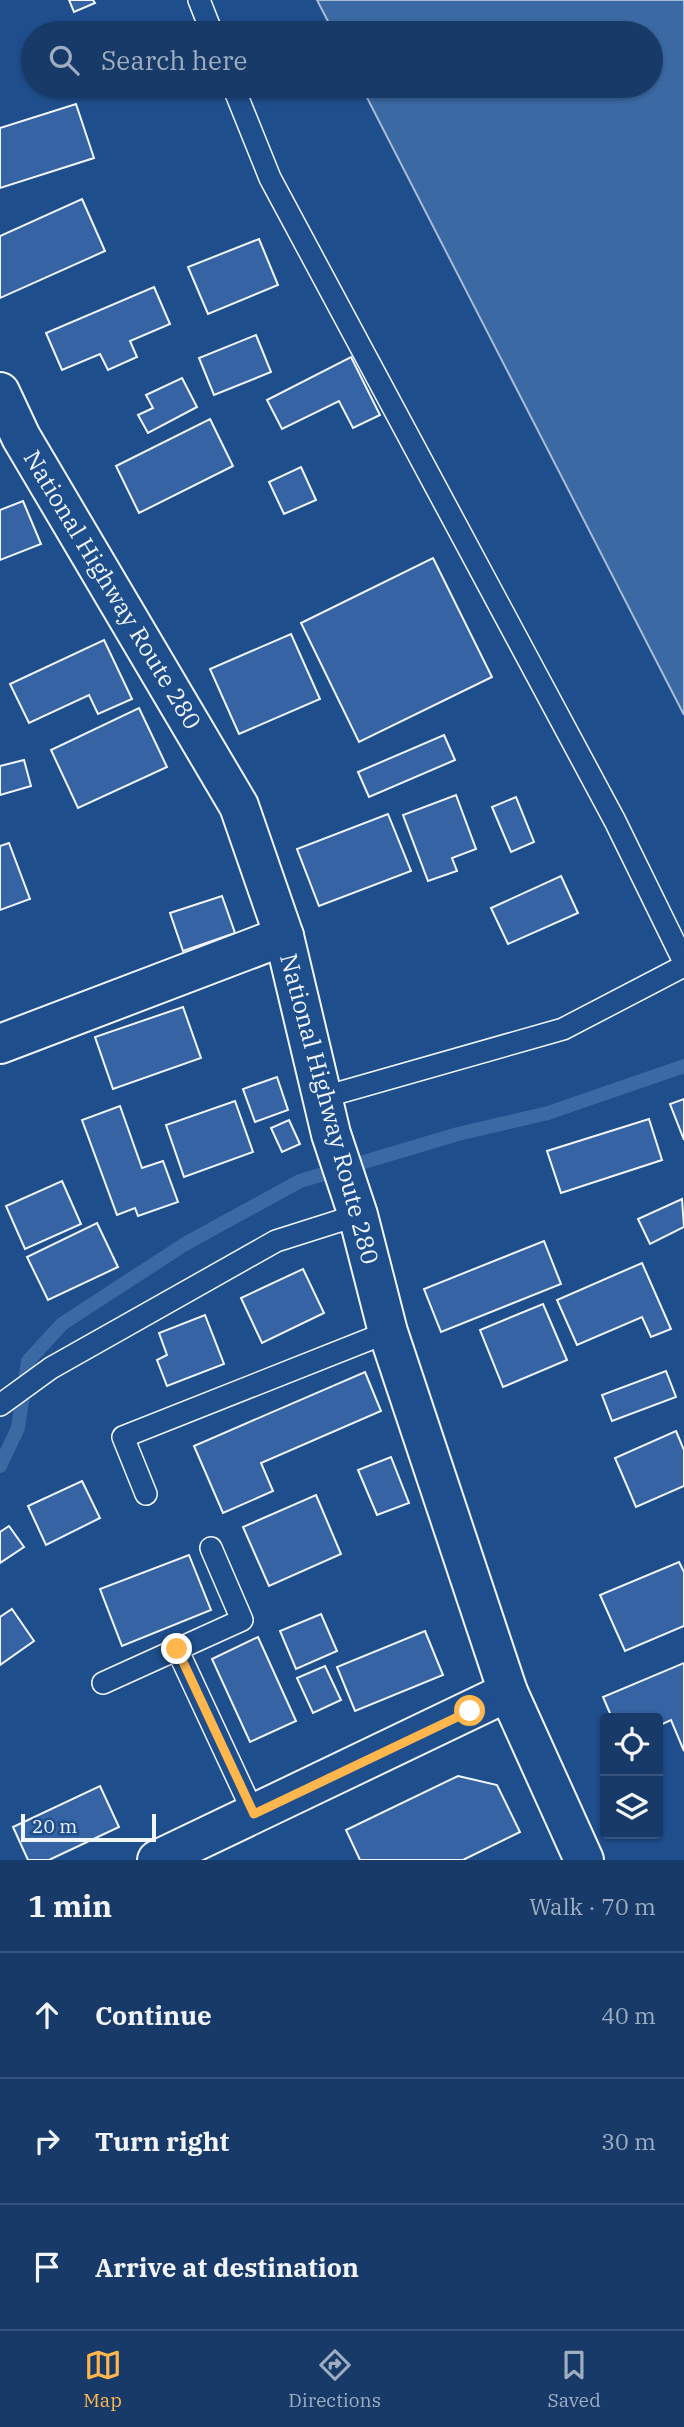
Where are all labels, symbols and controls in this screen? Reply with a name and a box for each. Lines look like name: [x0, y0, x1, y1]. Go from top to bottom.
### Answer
search box: [21, 21, 663, 98]
icon: search: [45, 41, 83, 79]
text: Search here: [101, 43, 247, 77]
street label: National Highway Route 280: [17, 444, 209, 735]
street label: National Highway Route 280: [273, 950, 387, 1268]
route end: [161, 1633, 192, 1664]
route start: [454, 1695, 485, 1726]
map controls: [600, 1713, 663, 1839]
button: locate: [600, 1713, 663, 1776]
button: layers: [600, 1776, 663, 1839]
scale bar: [21, 1811, 156, 1843]
text: 20 m: [32, 1814, 77, 1838]
text: 1 min: [28, 1886, 112, 1925]
text: Walk · 70 m: [529, 1891, 656, 1921]
icon: ahead: [28, 1996, 66, 2034]
text: Continue: [95, 1998, 212, 2032]
text: 40 m: [601, 2000, 656, 2030]
icon: right: [28, 2122, 66, 2160]
text: Turn right: [95, 2124, 229, 2158]
text: 30 m: [601, 2126, 656, 2156]
icon: arrive: [28, 2248, 66, 2286]
text: Arrive at destination: [95, 2250, 359, 2284]
tab: Map: [83, 2346, 122, 2412]
tab: Directions: [288, 2346, 381, 2412]
tab: Saved: [548, 2346, 601, 2412]

